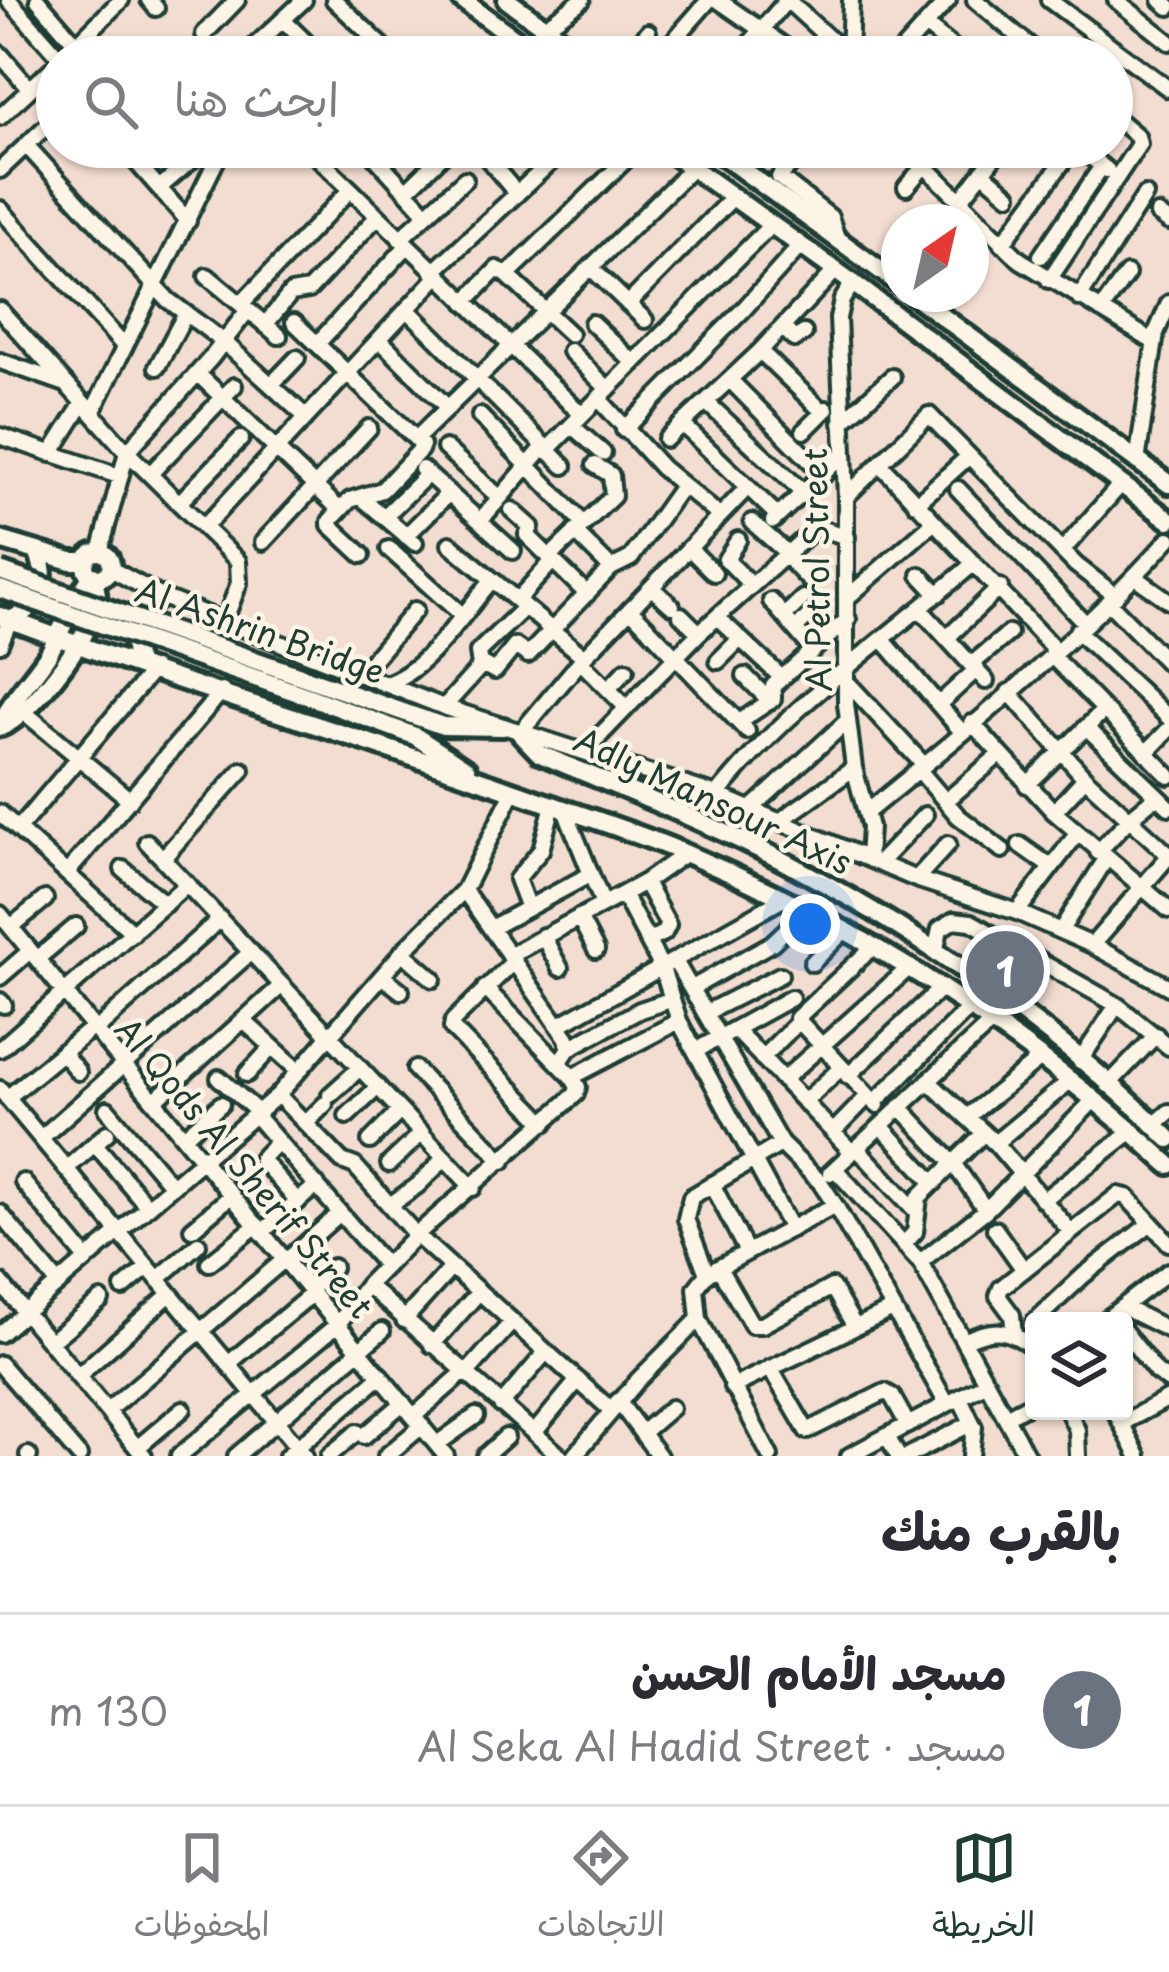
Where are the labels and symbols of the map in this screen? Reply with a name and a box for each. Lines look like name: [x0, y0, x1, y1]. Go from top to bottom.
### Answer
north arrow: [881, 204, 989, 312]
street label: Al Petrol Street: [788, 447, 842, 693]
street label: Al Ashrin Bridge: [129, 563, 392, 695]
street label: Adly Mansour Axis: [567, 713, 861, 885]
your location: [780, 894, 840, 954]
pin: 1: [966, 925, 1044, 1015]
street label: Al Qods Al Sherif Street: [104, 1005, 387, 1328]

